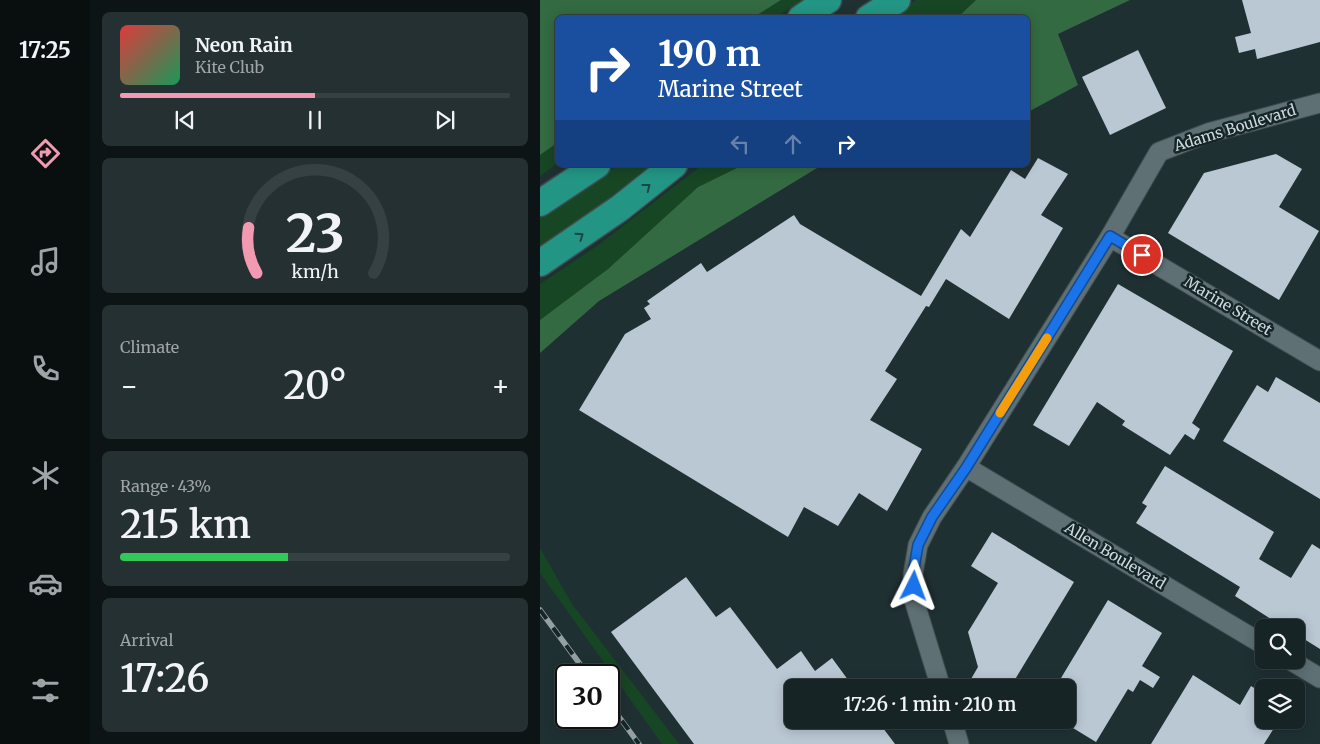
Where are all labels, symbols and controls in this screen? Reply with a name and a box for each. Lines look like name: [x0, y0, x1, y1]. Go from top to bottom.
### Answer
text: 190 m: [658, 32, 761, 76]
text: Neon Rain: [195, 33, 293, 57]
icon: right: [575, 35, 640, 100]
text: 17:25: [19, 36, 71, 64]
text: Kite Club: [195, 57, 264, 77]
text: Marine Street: [658, 75, 803, 103]
street label: Adams Boulevard: [1171, 100, 1298, 155]
icon: previous: [171, 106, 199, 134]
icon: pause: [301, 106, 329, 134]
icon: next: [431, 106, 459, 134]
icon: left: [726, 130, 754, 158]
icon: ahead: [779, 130, 807, 158]
icon: right: [832, 130, 860, 158]
icon: directions: [28, 136, 63, 171]
one-way arrow: [641, 184, 650, 192]
text: 23: [285, 201, 345, 266]
one-way arrow: [574, 233, 584, 242]
pin: [1121, 234, 1163, 276]
icon: arrive: [1128, 241, 1156, 269]
icon: music: [28, 244, 63, 279]
text: km/h: [291, 260, 339, 283]
street label: Marine Street: [1181, 272, 1276, 339]
text: Climate: [120, 337, 179, 357]
icon: phone: [28, 351, 63, 386]
text: 20°: [283, 362, 347, 409]
text: −: [120, 368, 139, 404]
text: +: [491, 368, 510, 404]
icon: climate: [28, 458, 63, 493]
text: Range · 43%: [120, 476, 211, 496]
text: 215 km: [120, 501, 251, 548]
street label: Allen Boulevard: [1061, 517, 1169, 593]
position arrow: [887, 559, 939, 611]
icon: car: [28, 566, 63, 601]
map controls: [1255, 619, 1305, 729]
button: search: [1255, 619, 1305, 669]
text: Arrival: [120, 630, 173, 650]
text: 17:26: [120, 655, 209, 702]
speed limit sign: 30: [555, 664, 620, 729]
icon: filters: [28, 673, 63, 708]
button: layers: [1255, 679, 1305, 729]
text: 17:26 · 1 min · 210 m: [843, 692, 1017, 716]

